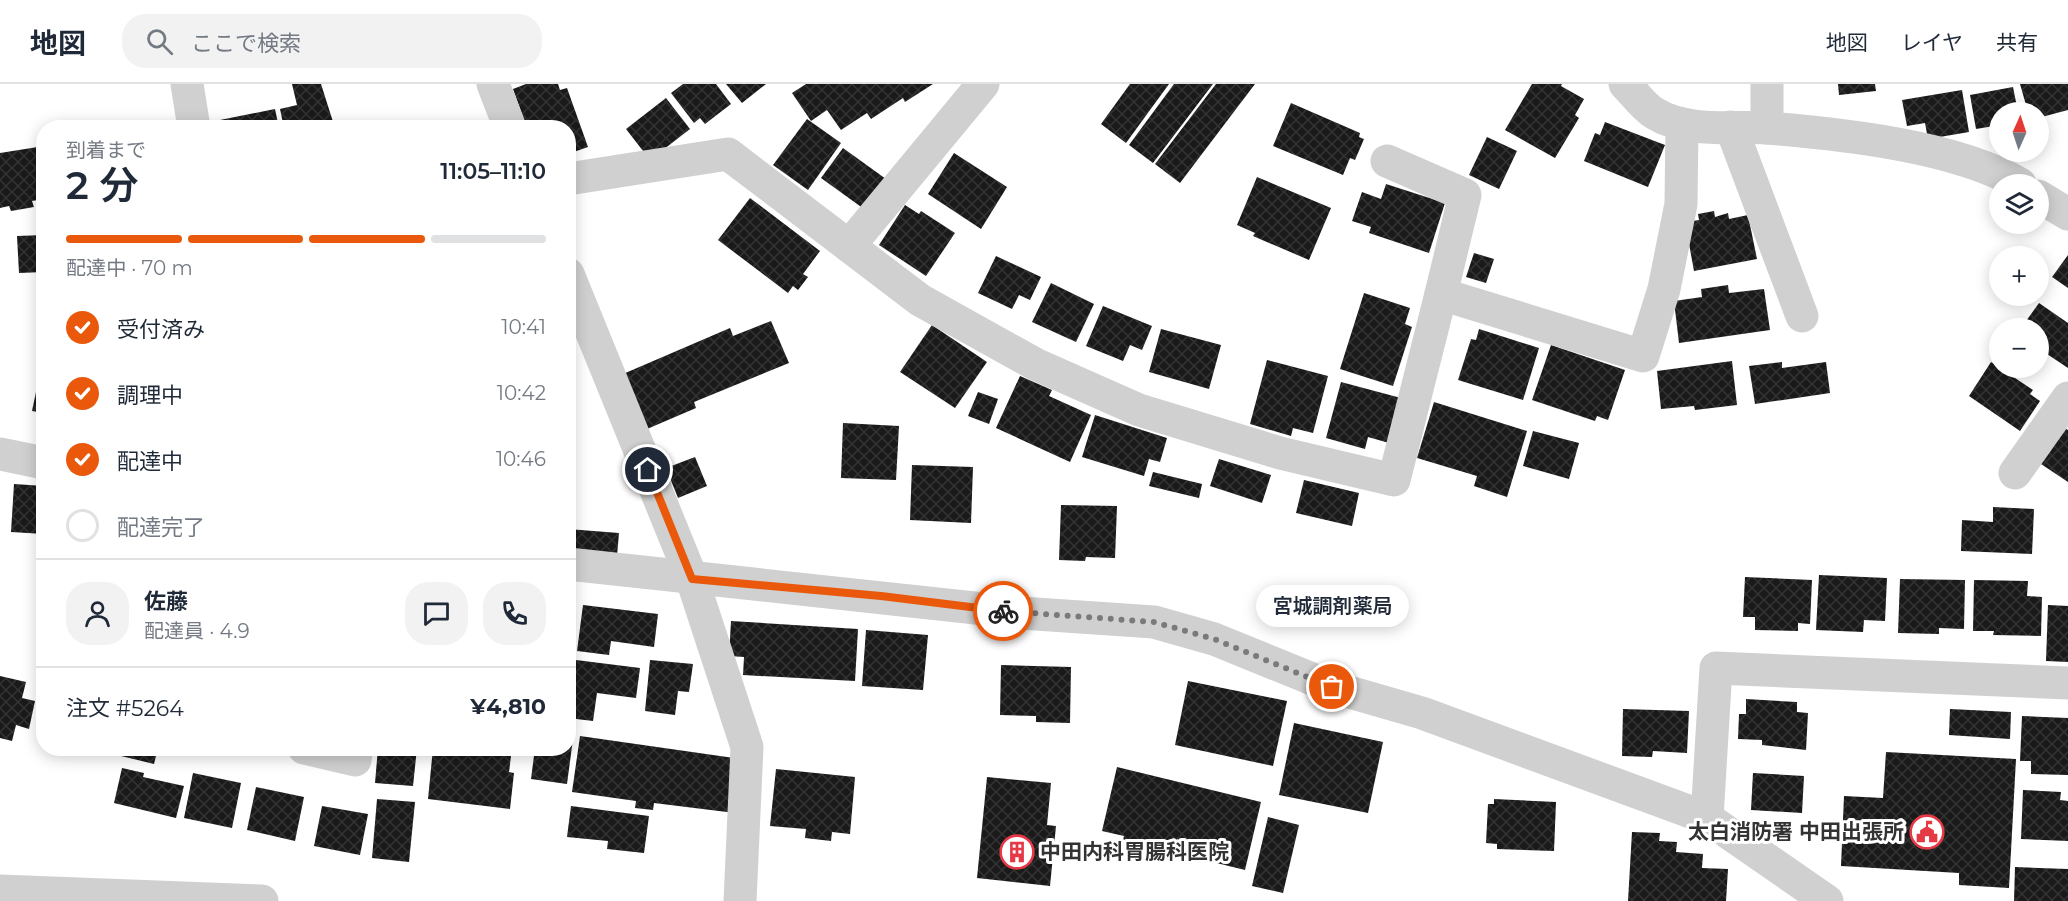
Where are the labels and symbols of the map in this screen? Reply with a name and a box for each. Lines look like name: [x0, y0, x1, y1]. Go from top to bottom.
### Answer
north arrow: [1989, 102, 2049, 162]
pin: [622, 444, 673, 495]
courier: [973, 581, 1033, 641]
callout: 宮城調剤薬局: [1256, 585, 1408, 627]
pin: [1306, 661, 1357, 712]
public building icon: 太白消防署 中田出張所: [1909, 814, 1945, 850]
place label: 太白消防署 中田出張所: [1688, 819, 1904, 844]
building icon: 中田内科胃腸科医院: [999, 834, 1035, 870]
place label: 中田内科胃腸科医院: [1040, 839, 1229, 864]

